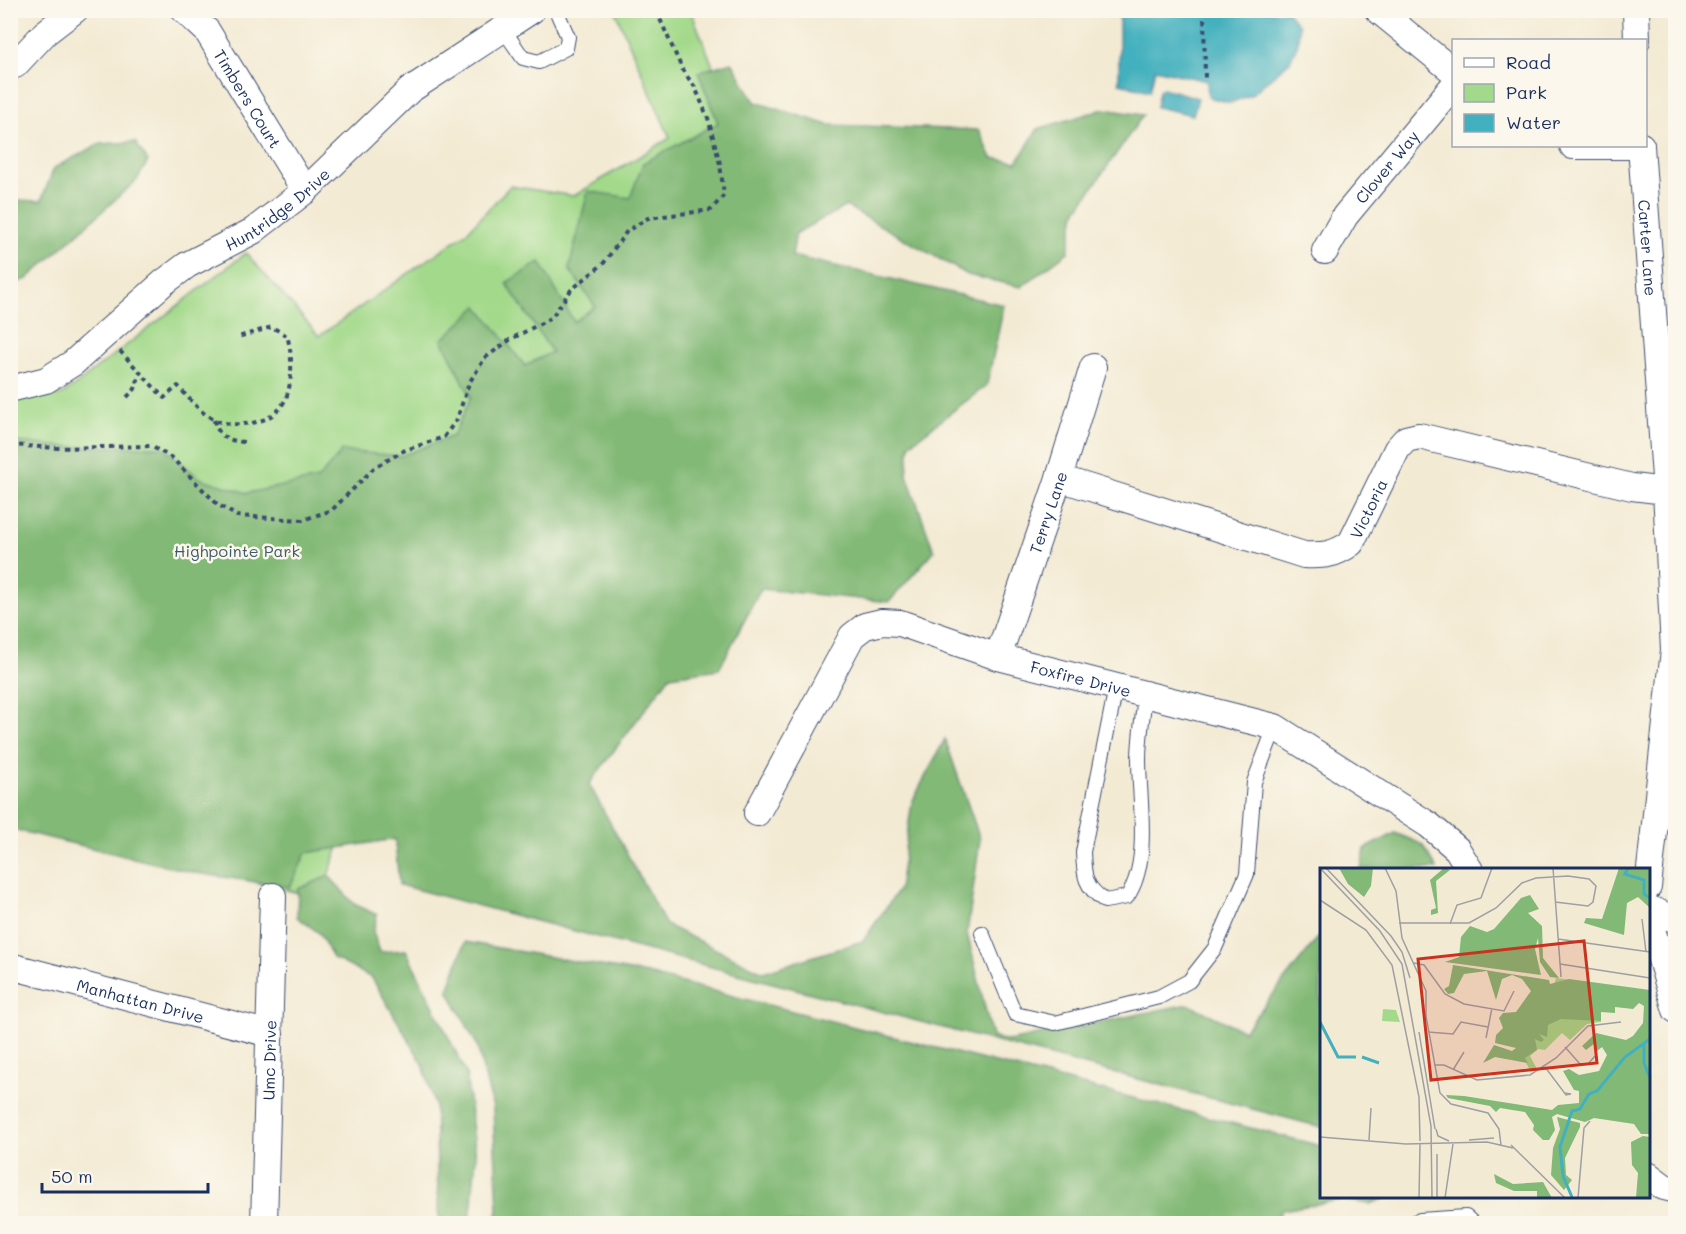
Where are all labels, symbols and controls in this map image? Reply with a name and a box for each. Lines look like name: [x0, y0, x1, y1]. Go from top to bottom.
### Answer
legend: [1452, 39, 1647, 147]
street label: Timbers Court: [210, 45, 287, 152]
text: Road: [1506, 50, 1551, 74]
text: Park: [1506, 80, 1547, 104]
text: Water: [1506, 110, 1561, 134]
street label: Clover Way: [1350, 125, 1423, 207]
street label: Huntridge Drive: [221, 163, 334, 254]
street label: Carter Lane: [1634, 199, 1662, 297]
street label: Terry Lane: [1024, 469, 1071, 556]
street label: Victoria: [1344, 475, 1391, 542]
park label: Highpointe Park: [174, 540, 300, 561]
street label: Foxfire Drive: [1028, 655, 1133, 701]
inset map: [1320, 868, 1650, 1198]
street label: Manhattan Drive: [75, 973, 207, 1027]
street label: Umc Drive: [257, 1020, 280, 1100]
scale bar: [42, 1156, 208, 1194]
text: 50 m: [51, 1164, 93, 1188]

